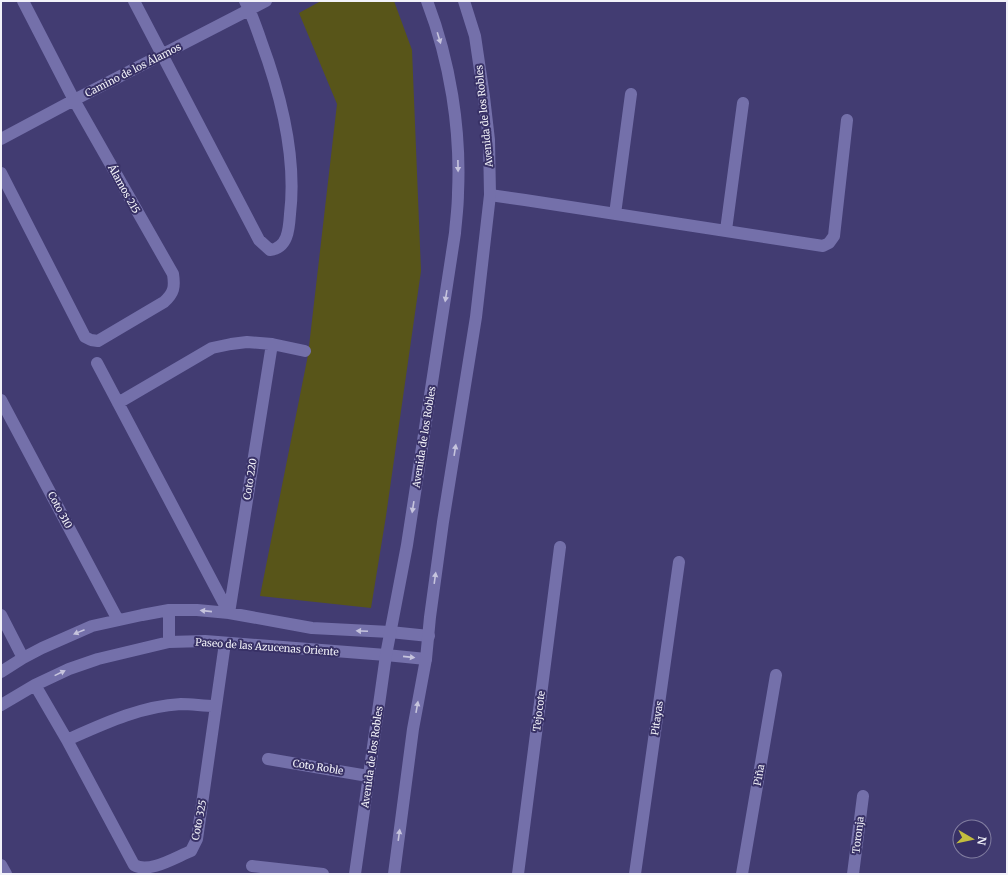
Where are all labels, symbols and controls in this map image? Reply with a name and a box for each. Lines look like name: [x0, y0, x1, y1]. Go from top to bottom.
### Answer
one-way arrow: [436, 33, 442, 45]
street label: Camino de los Álamos: [82, 39, 183, 100]
street label: Avenida de los Robles: [472, 64, 496, 169]
one-way arrow: [455, 160, 461, 173]
street label: Álamos 215: [105, 161, 144, 216]
one-way arrow: [443, 290, 449, 302]
street label: Avenida de los Robles: [409, 385, 438, 490]
one-way arrow: [452, 443, 458, 456]
street label: Coto 220: [240, 457, 260, 501]
street label: Coto 310: [45, 489, 75, 531]
one-way arrow: [409, 501, 415, 513]
one-way arrow: [432, 572, 438, 584]
one-way arrow: [200, 608, 212, 614]
one-way arrow: [356, 627, 368, 634]
one-way arrow: [72, 629, 84, 635]
street label: Paseo de las Azucenas Oriente: [195, 636, 339, 658]
one-way arrow: [403, 654, 415, 660]
one-way arrow: [54, 670, 66, 677]
street label: Tejocote: [530, 690, 548, 732]
street label: Pitayas: [648, 700, 666, 736]
one-way arrow: [415, 701, 421, 713]
street label: Avenida de los Robles: [358, 705, 386, 810]
street label: Coto Roble: [292, 757, 344, 777]
street label: Piña: [751, 763, 767, 787]
street label: Coto 325: [189, 799, 209, 841]
street label: Toronja: [849, 815, 867, 854]
north arrow: [952, 819, 992, 859]
one-way arrow: [396, 829, 402, 841]
text: N: [974, 835, 989, 846]

